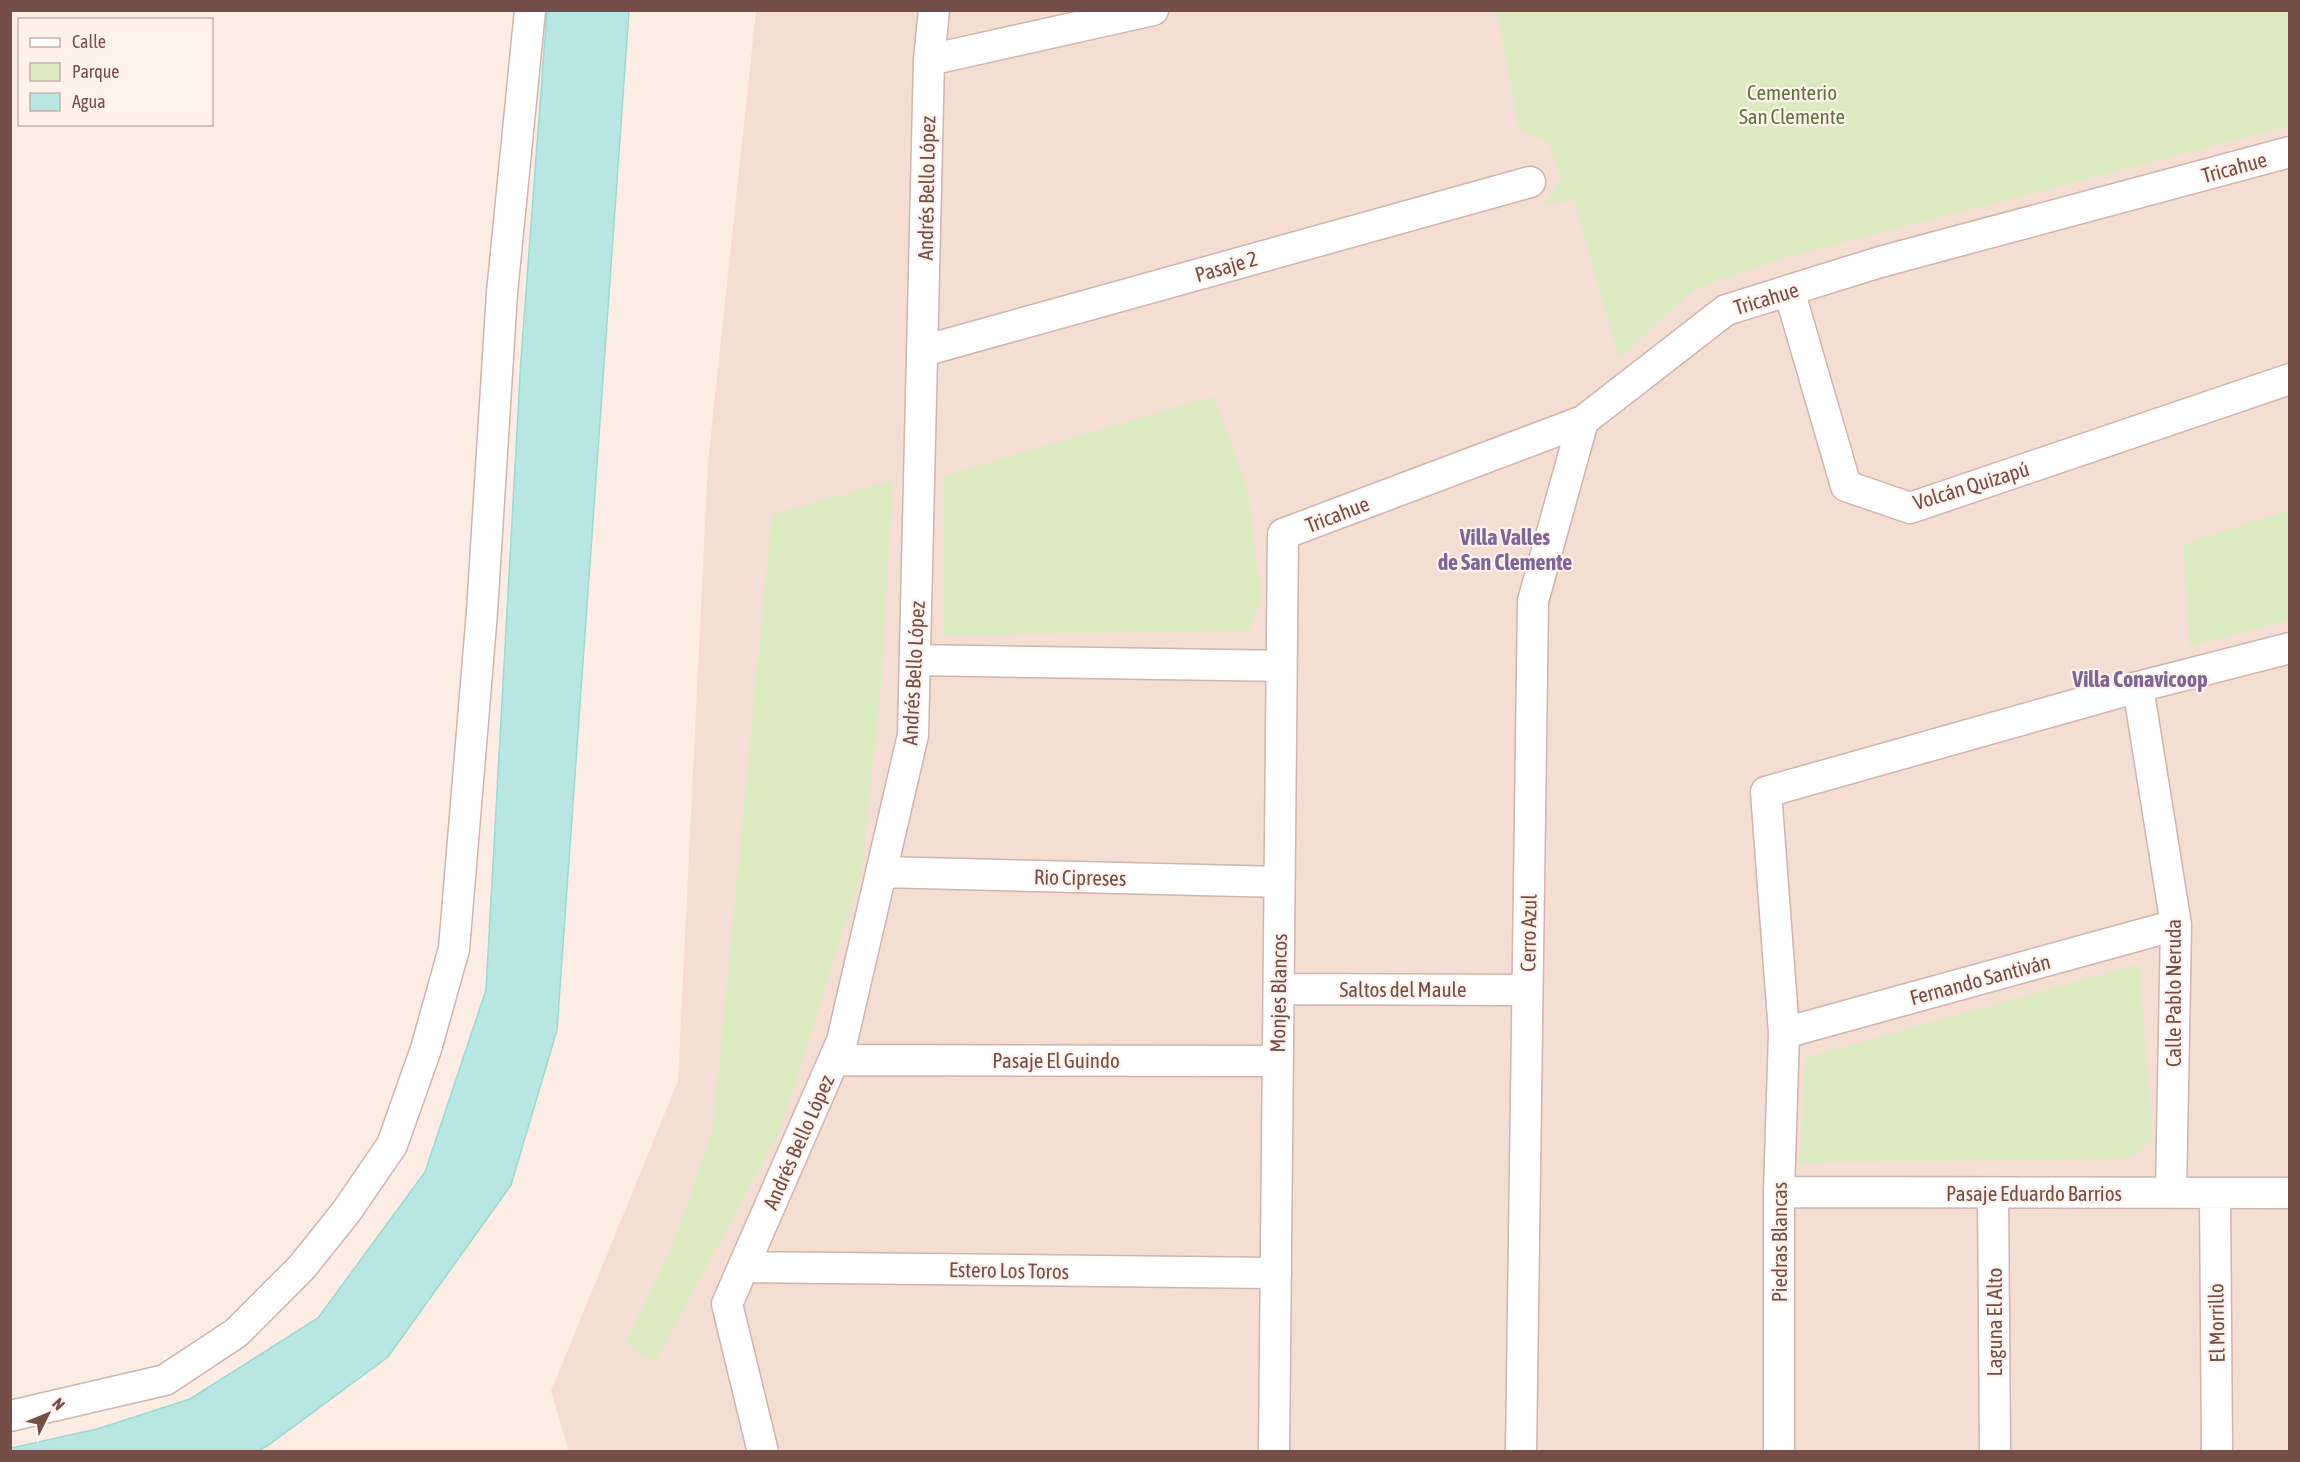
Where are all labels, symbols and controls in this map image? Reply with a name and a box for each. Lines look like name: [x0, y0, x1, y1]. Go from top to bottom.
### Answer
legend: [18, 18, 213, 126]
text: Calle: [72, 31, 106, 52]
text: Parque: [72, 61, 120, 82]
park label: Cementerio San Clemente: [1739, 80, 1845, 128]
text: Agua: [72, 91, 106, 112]
street label: Andrés Bello López: [913, 115, 939, 261]
street label: Tricahue: [2199, 147, 2269, 187]
street label: Pasaje 2: [1192, 246, 1260, 286]
street label: Tricahue: [1731, 277, 1801, 319]
street label: Volcán Quizapú: [1910, 456, 2032, 514]
street label: Tricahue: [1302, 491, 1372, 537]
district label: Villa Valles de San Clemente: [1438, 524, 1572, 575]
street label: Andrés Bello López: [897, 600, 929, 746]
district label: Villa Conavicoop: [2071, 666, 2208, 692]
street label: Rio Cipreses: [1034, 864, 1126, 890]
street label: Cerro Azul: [1515, 894, 1541, 972]
street label: Calle Pablo Neruda: [2161, 919, 2185, 1067]
street label: Monjes Blancos: [1265, 933, 1291, 1053]
street label: Fernando Santiván: [1907, 949, 2053, 1009]
street label: Saltos del Maule: [1340, 977, 1466, 1001]
street label: Pasaje El Guindo: [992, 1048, 1120, 1072]
street label: Andrés Bello López: [758, 1071, 839, 1213]
street label: Pasaje Eduardo Barrios: [1946, 1181, 2122, 1205]
street label: Piedras Blancas: [1767, 1182, 1791, 1302]
street label: Estero Los Toros: [949, 1257, 1069, 1283]
street label: Laguna El Alto: [1982, 1268, 2006, 1376]
street label: El Morrillo: [2203, 1283, 2229, 1363]
north arrow: [18, 1384, 78, 1444]
text: N: [49, 1394, 69, 1413]

